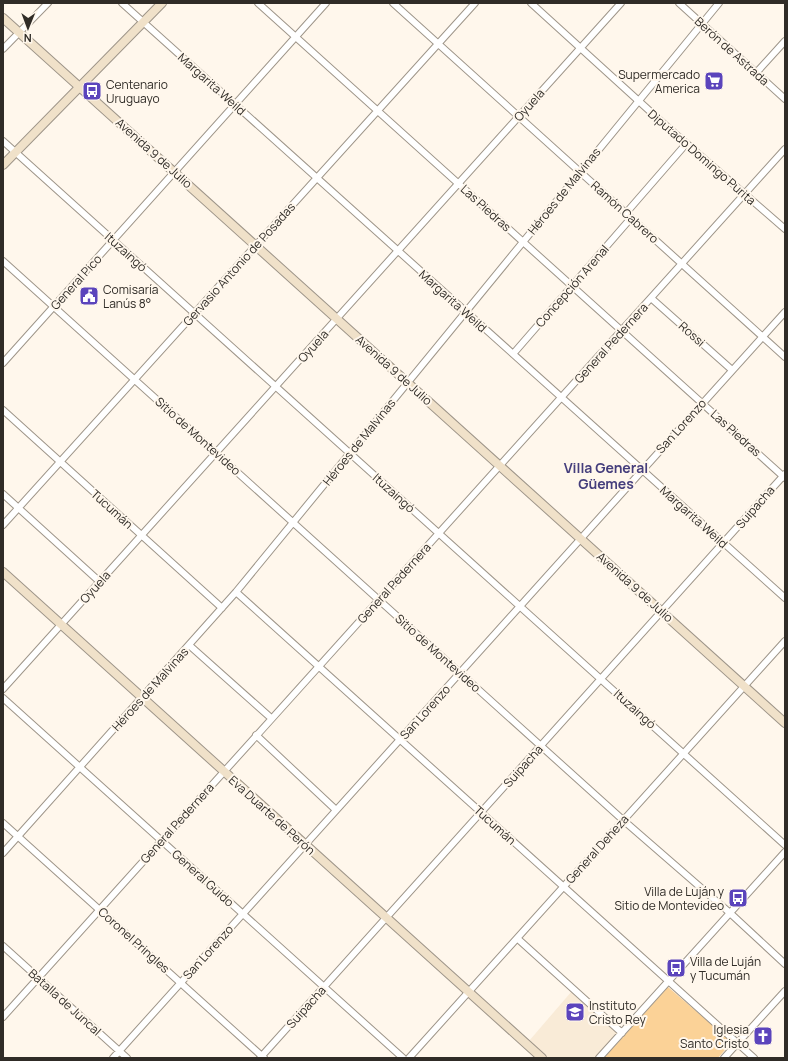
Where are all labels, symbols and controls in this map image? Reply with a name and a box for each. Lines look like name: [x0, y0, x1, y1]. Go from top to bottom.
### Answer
north arrow: [8, 8, 48, 48]
street label: Berón de Astrada: [691, 13, 773, 89]
text: N: [24, 31, 32, 46]
street label: Margarita Weild: [174, 49, 250, 119]
place label: Supermercado America: [618, 66, 700, 97]
supermarket icon: Supermercado America: [703, 70, 725, 92]
place label: Centenario Uruguayo: [106, 76, 168, 107]
bus stop icon: Centenario Uruguayo: [81, 80, 103, 102]
street label: Oyuela: [510, 85, 548, 125]
street label: Diputado Domingo Purita: [644, 105, 760, 209]
street label: Avenida 9 de Julio: [112, 114, 196, 192]
street label: Héroes de Malvinas: [524, 144, 604, 238]
street label: Ramón Cabrero: [587, 177, 663, 247]
street label: Las Piedras: [457, 181, 515, 235]
street label: Gervasio Antonio de Posadas: [179, 199, 299, 329]
street label: Ituzaingó: [101, 228, 151, 276]
street label: Concepción Arenal: [531, 241, 613, 331]
street label: General Pico: [47, 251, 105, 313]
street label: Margarita Weild: [415, 266, 491, 336]
place label: Comisaría Lanús 8°: [103, 281, 158, 312]
public building icon: Comisaría Lanús 8°: [78, 285, 100, 307]
street label: General Pedernera: [570, 299, 652, 387]
street label: Rossi: [675, 318, 709, 350]
street label: Oyuela: [294, 326, 332, 366]
street label: Avenida 9 de Julio: [352, 331, 436, 409]
street label: Sitio de Montevideo: [152, 393, 244, 479]
street label: Héroes de Malvinas: [319, 395, 399, 489]
street label: San Lorenzo: [652, 395, 710, 457]
street label: Las Piedras: [707, 406, 765, 460]
district label: Villa General Güemes: [564, 458, 648, 493]
street label: Ituzaingó: [369, 469, 419, 517]
street label: Margarita Weild: [656, 482, 732, 552]
street label: Suipacha: [732, 482, 778, 532]
street label: Tucumán: [87, 485, 137, 533]
street label: General Pedernera: [353, 539, 435, 627]
street label: Avenida 9 de Julio: [593, 548, 677, 626]
street label: Oyuela: [76, 567, 114, 607]
street label: Sitio de Montevideo: [392, 610, 484, 696]
street label: Héroes de Malvinas: [108, 643, 192, 735]
street label: San Lorenzo: [396, 681, 454, 743]
street label: Ituzaingó: [610, 685, 660, 733]
street label: Suipacha: [499, 741, 547, 791]
street label: Eva Duarte de Perón: [225, 772, 319, 858]
street label: General Pedernera: [136, 779, 218, 867]
street label: Tucumán: [470, 801, 520, 849]
street label: General Deheza: [561, 811, 633, 887]
street label: General Guido: [168, 846, 238, 910]
place label: Villa de Luján y Sitio de Montevideo: [614, 883, 725, 914]
bus stop icon: Villa de Luján y Sitio de Montevideo: [727, 887, 749, 909]
street label: Coronel Pringles: [94, 903, 174, 977]
street label: San Lorenzo: [179, 921, 237, 983]
place label: Villa de Luján y Tucumán: [690, 953, 761, 984]
bus stop icon: Villa de Luján y Tucumán: [665, 957, 687, 979]
street label: Batalla de Juncal: [25, 965, 105, 1039]
street label: Suipacha: [282, 982, 330, 1032]
place label: Instituto Cristo Rey: [589, 997, 647, 1028]
school or university icon: Instituto Cristo Rey: [564, 1001, 586, 1023]
place label: Iglesia Santo Cristo: [680, 1021, 749, 1052]
church icon: Iglesia Santo Cristo: [752, 1025, 774, 1047]

